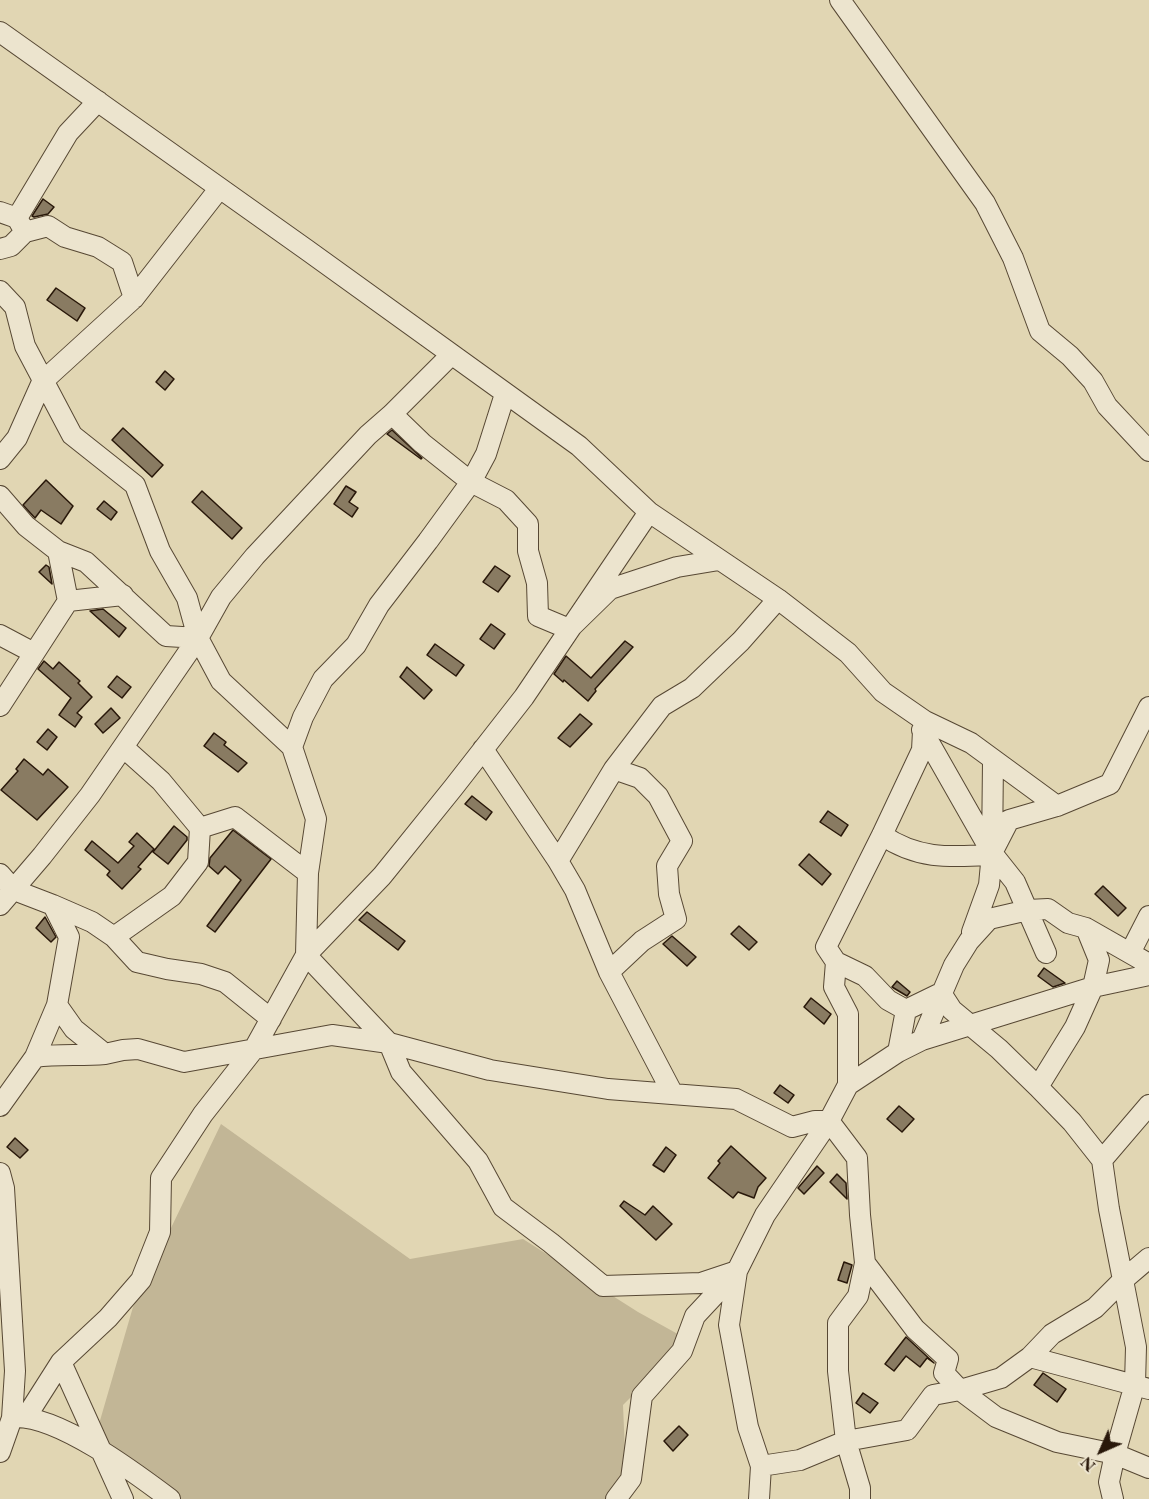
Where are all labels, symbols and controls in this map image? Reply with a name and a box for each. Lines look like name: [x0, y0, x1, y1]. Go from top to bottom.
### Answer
north arrow: [1071, 1421, 1131, 1481]
text: N: [1076, 1452, 1100, 1476]

